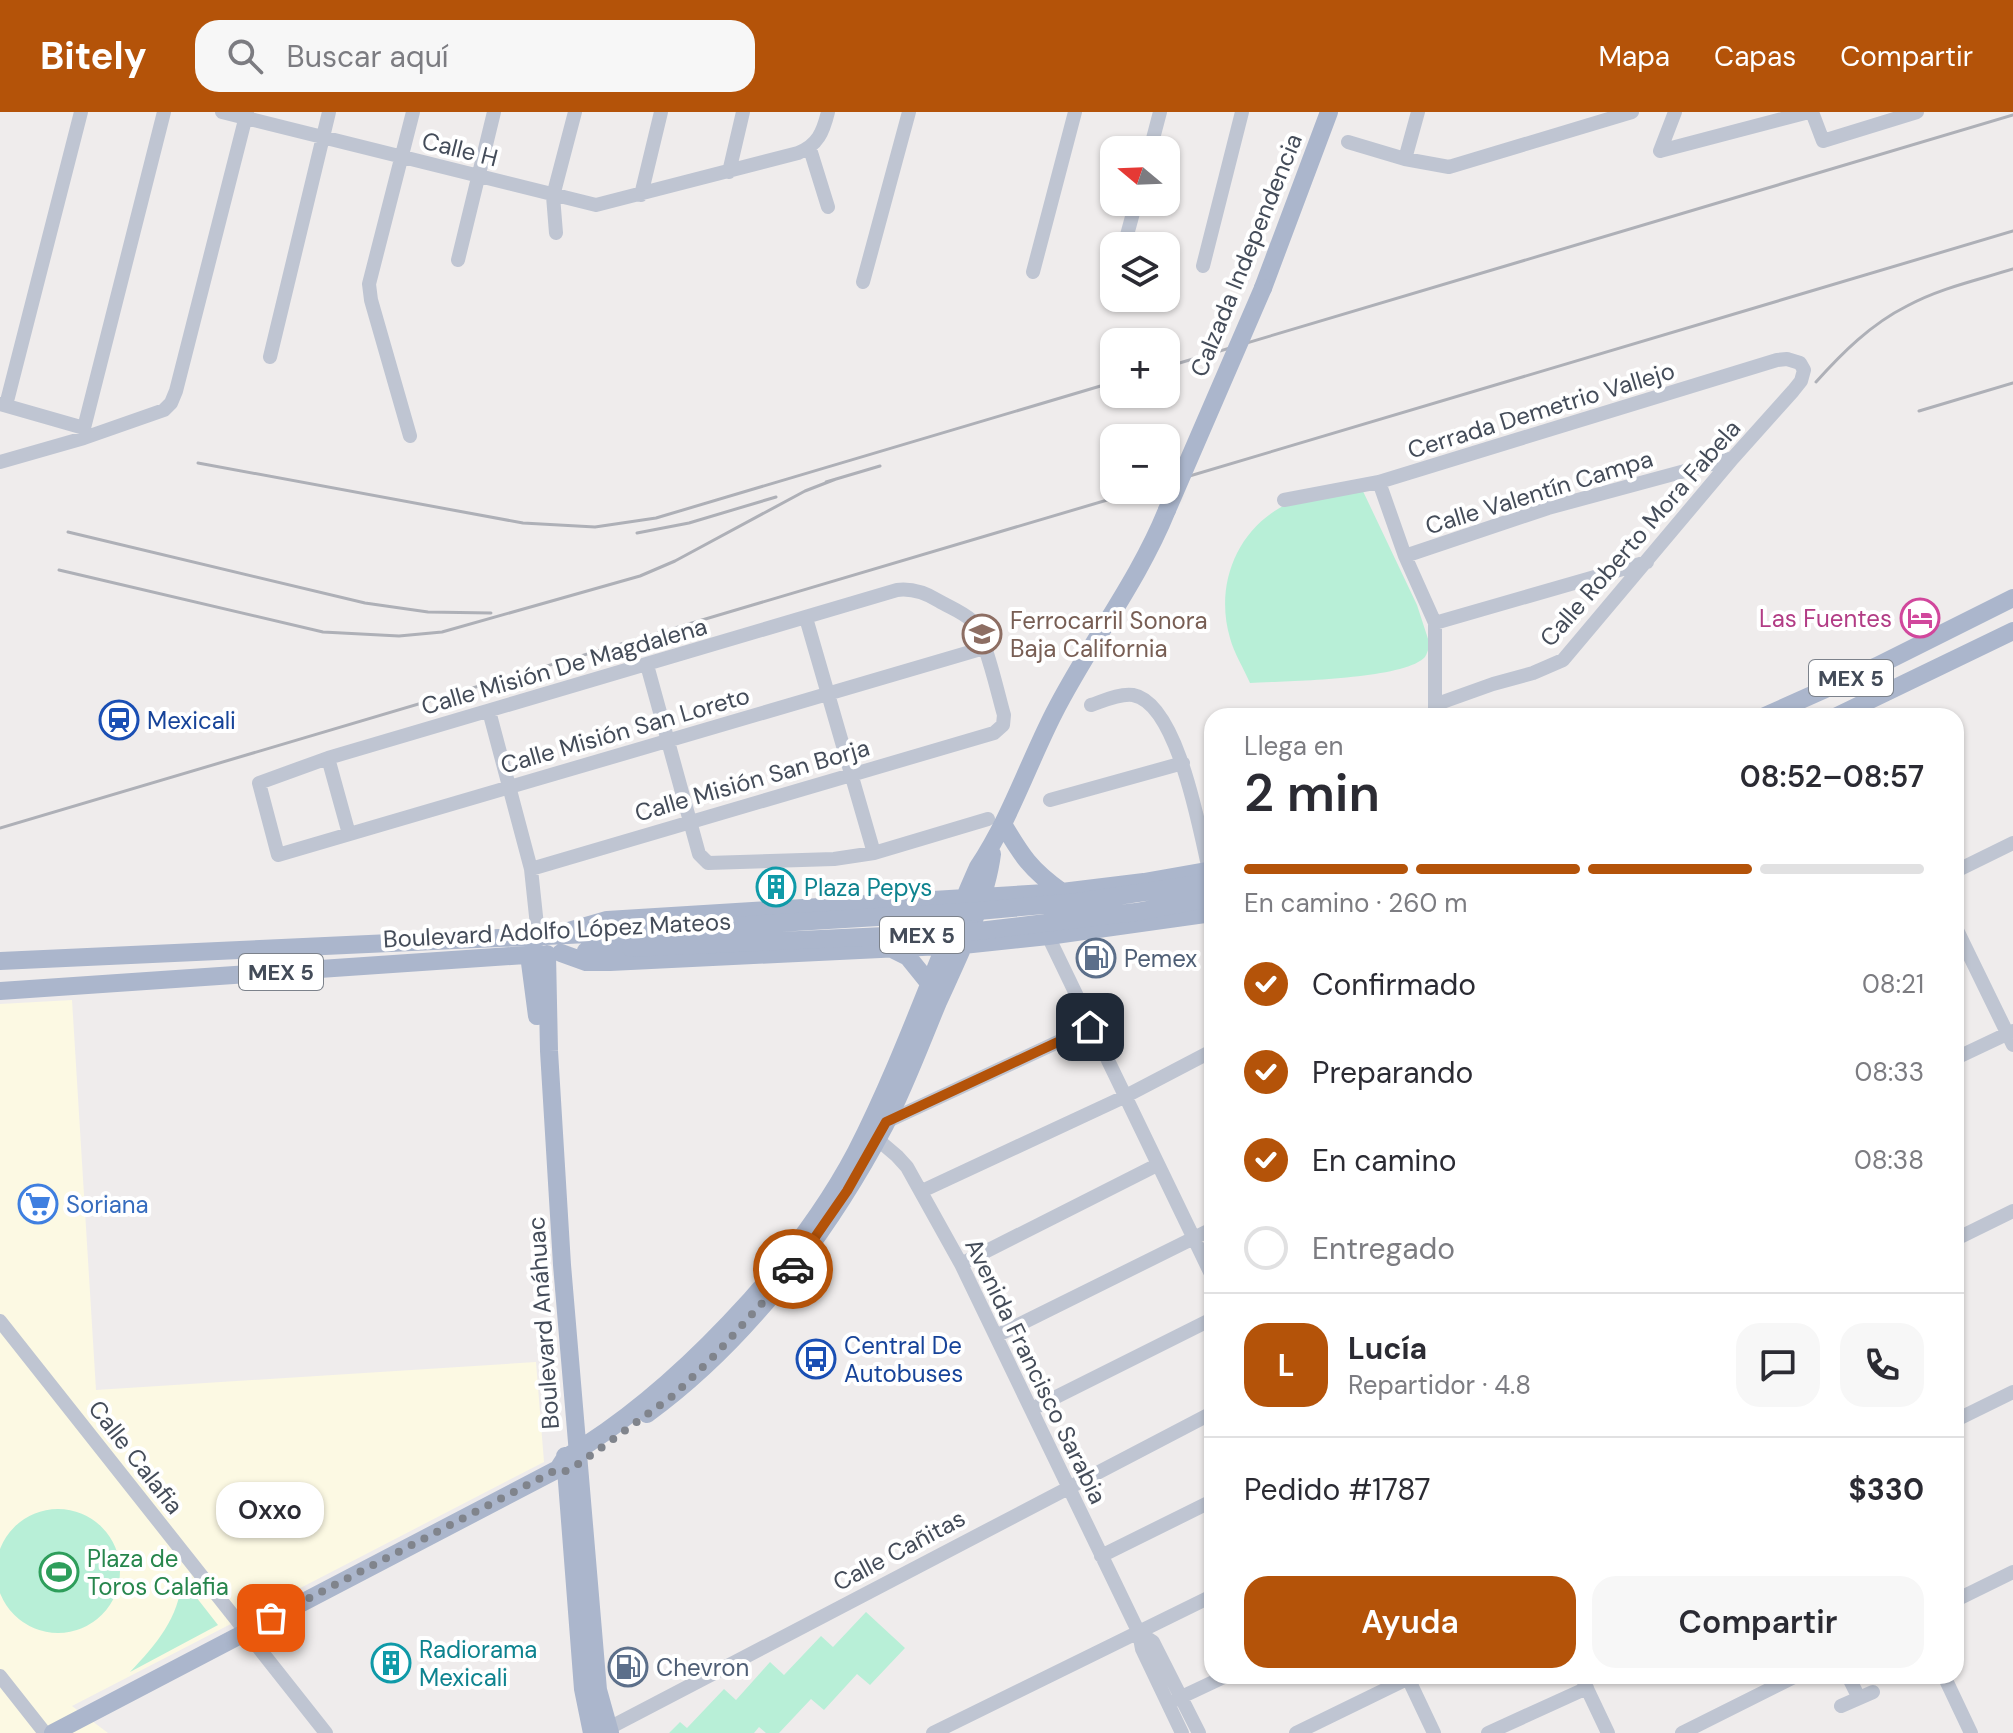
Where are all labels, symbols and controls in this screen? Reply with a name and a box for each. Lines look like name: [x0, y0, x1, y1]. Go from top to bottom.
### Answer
search box: [195, 20, 755, 92]
text: Bitely: [40, 31, 147, 81]
icon: search: [223, 34, 267, 78]
text: Buscar aquí: [287, 37, 449, 76]
text: Mapa: [1599, 38, 1670, 75]
text: Capas: [1714, 38, 1796, 75]
text: Compartir: [1840, 38, 1973, 75]
street label: Calle H: [419, 125, 501, 173]
street label: Calzada Independencia: [1183, 129, 1309, 381]
north arrow: [1100, 136, 1180, 216]
map controls: [1100, 136, 1180, 504]
button: layers: [1100, 232, 1180, 312]
button: +: [1100, 328, 1180, 408]
street label: Cerrada Demetrio Vallejo: [1404, 355, 1678, 465]
street label: Calle Roberto Mora Fabela: [1533, 413, 1747, 653]
button: −: [1100, 424, 1180, 504]
street label: Calle Valentín Campa: [1422, 443, 1656, 541]
hotel icon: Las Fuentes: [1899, 597, 1941, 639]
place label: Las Fuentes: [1759, 603, 1892, 634]
place label: Ferrocarril Sonora Baja California: [1010, 605, 1208, 664]
street label: Calle Misión De Magdalena: [418, 610, 710, 722]
school or university icon: Ferrocarril Sonora Baja California: [961, 613, 1003, 655]
road number: MEX 5: [1809, 660, 1893, 696]
street label: Calle Misión San Loreto: [497, 680, 753, 780]
station icon: Mexicali: [98, 699, 140, 741]
place label: Mexicali: [147, 705, 236, 736]
text: Llega en: [1244, 729, 1343, 763]
street label: Calle Misión San Borja: [631, 732, 873, 828]
text: 08:52–08:57: [1740, 757, 1924, 796]
text: 2 min: [1244, 759, 1380, 827]
building icon: Plaza Pepys: [755, 866, 797, 908]
place label: Plaza Pepys: [804, 872, 932, 903]
text: En camino · 260 m: [1244, 886, 1467, 920]
street label: Boulevard Adolfo López Mateos: [382, 905, 732, 955]
road number: MEX 5: [880, 917, 964, 953]
fuel station icon: Pemex: [1075, 937, 1117, 979]
place label: Pemex: [1124, 943, 1197, 974]
road number: MEX 5: [239, 954, 323, 990]
icon: check: [1244, 962, 1288, 1006]
text: Confirmado: [1312, 965, 1476, 1004]
text: 08:21: [1862, 967, 1924, 1001]
pin: [1056, 993, 1124, 1061]
icon: home: [1068, 1005, 1112, 1049]
icon: check: [1244, 1050, 1288, 1094]
text: Preparando: [1312, 1053, 1473, 1092]
text: 08:33: [1854, 1055, 1924, 1089]
icon: check: [1244, 1138, 1288, 1182]
text: En camino: [1312, 1141, 1457, 1180]
text: 08:38: [1854, 1143, 1924, 1177]
supermarket icon: Soriana: [17, 1183, 59, 1225]
place label: Soriana: [66, 1189, 149, 1220]
street label: Boulevard Anáhuac: [520, 1216, 566, 1430]
courier: [753, 1229, 833, 1309]
text: Entregado: [1312, 1229, 1455, 1268]
street label: Avenida Francisco Sarabia: [958, 1233, 1114, 1509]
icon: car: [771, 1247, 815, 1291]
button: chat: [1736, 1323, 1820, 1407]
button: phone: [1840, 1323, 1924, 1407]
text: Lucía: [1348, 1329, 1427, 1368]
place label: Central De Autobuses: [844, 1330, 963, 1389]
bus stop icon: Central De Autobuses: [795, 1338, 837, 1380]
text: L: [1278, 1346, 1294, 1385]
text: Repartidor · 4.8: [1348, 1368, 1531, 1402]
street label: Calle Calafia: [82, 1394, 190, 1520]
text: Pedido #1787: [1244, 1470, 1431, 1509]
text: $330: [1849, 1470, 1924, 1509]
callout: Oxxo: [217, 1482, 325, 1538]
text: Oxxo: [238, 1493, 302, 1527]
street label: Calle Cañitas: [828, 1502, 970, 1598]
place label: Plaza de Toros Calafia: [87, 1543, 229, 1602]
sports icon: Plaza de Toros Calafia: [38, 1551, 80, 1593]
button: Ayuda: [1244, 1576, 1576, 1668]
button: Compartir: [1592, 1576, 1924, 1668]
pin: [237, 1584, 305, 1652]
icon: bag: [249, 1596, 293, 1640]
place label: Radiorama Mexicali: [419, 1634, 537, 1693]
building icon: Radiorama Mexicali: [370, 1642, 412, 1684]
fuel station icon: Chevron: [607, 1646, 649, 1688]
place label: Chevron: [656, 1652, 749, 1683]

